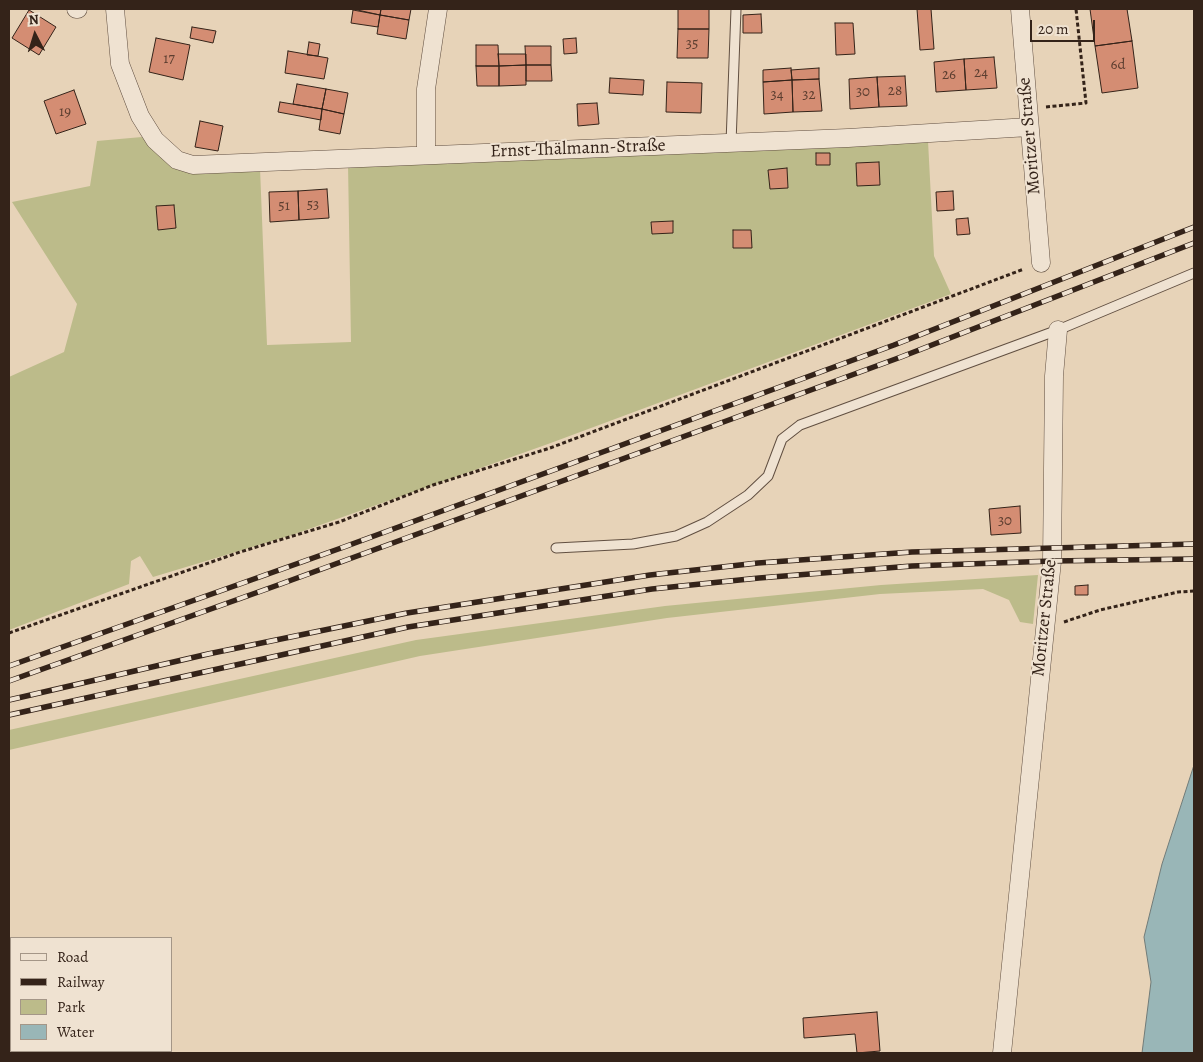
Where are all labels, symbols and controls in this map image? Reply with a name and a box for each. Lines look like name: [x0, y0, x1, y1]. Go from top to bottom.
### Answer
north arrow: [10, 10, 60, 60]
text: N: [28, 10, 40, 29]
scale bar: [1033, 10, 1098, 42]
text: 20 m: [1038, 19, 1069, 39]
house number: 35: [686, 35, 698, 53]
house number: 17: [163, 50, 175, 68]
house number: 6d: [1111, 56, 1125, 74]
house number: 24: [974, 64, 988, 82]
house number: 26: [942, 66, 956, 84]
street label: Moritzer Straße: [1014, 76, 1046, 196]
house number: 28: [888, 82, 902, 100]
house number: 30: [856, 83, 870, 101]
house number: 34: [770, 86, 784, 104]
house number: 32: [802, 86, 816, 104]
house number: 19: [59, 103, 71, 121]
street label: Ernst-Thälmann-Straße: [490, 135, 666, 163]
house number: 53: [307, 196, 319, 214]
house number: 51: [278, 197, 290, 215]
house number: 30: [998, 512, 1012, 530]
street label: Moritzer Straße: [1028, 558, 1062, 678]
legend: [10, 937, 172, 1052]
text: Road: [57, 947, 88, 967]
text: Railway: [57, 972, 104, 992]
text: Park: [57, 997, 85, 1017]
text: Water: [57, 1022, 94, 1042]

